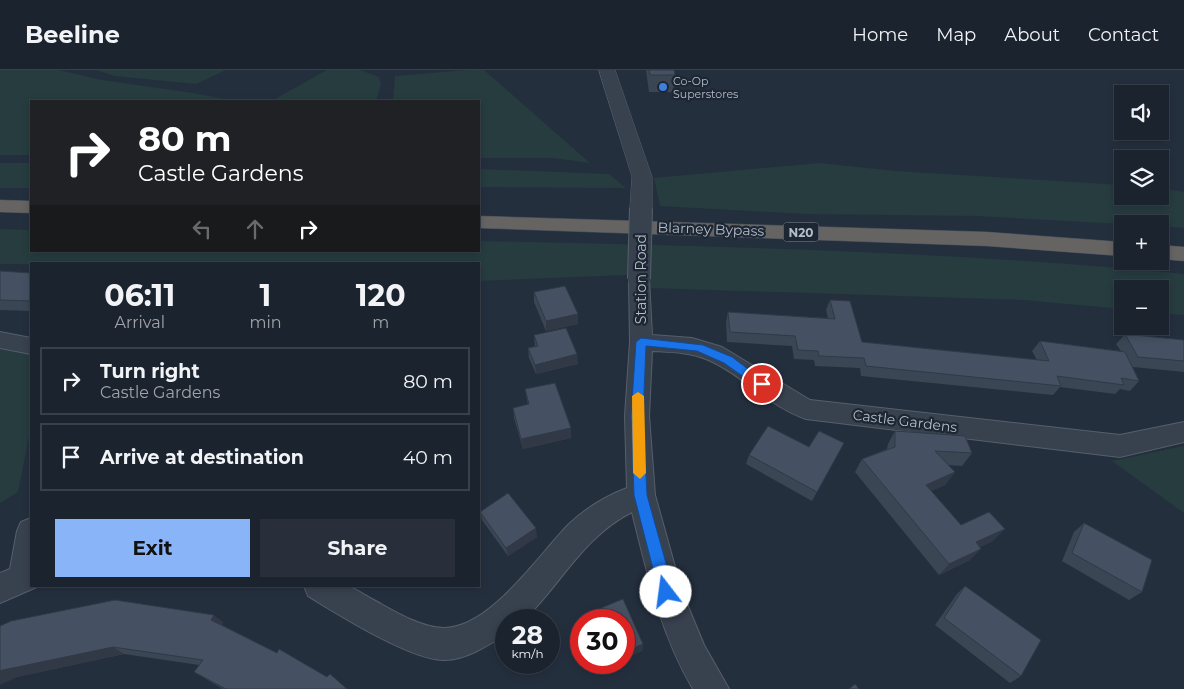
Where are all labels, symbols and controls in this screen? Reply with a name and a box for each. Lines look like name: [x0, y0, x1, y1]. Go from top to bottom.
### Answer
text: Beeline: [25, 20, 120, 49]
text: Home: [852, 24, 908, 46]
text: Map: [936, 24, 976, 46]
text: About: [1004, 24, 1060, 46]
text: Contact: [1088, 24, 1159, 46]
place label: Co-Op Superstores: [673, 74, 739, 101]
marker: Co-Op Superstores: [657, 81, 669, 93]
map controls: [1114, 85, 1169, 335]
button: sound: [1114, 85, 1169, 140]
text: 80 m: [138, 117, 232, 160]
icon: right: [55, 120, 120, 185]
button: layers: [1114, 150, 1169, 205]
text: Castle Gardens: [138, 160, 303, 187]
icon: left: [188, 215, 216, 243]
icon: ahead: [241, 215, 269, 243]
icon: right: [294, 215, 322, 243]
button: +: [1114, 215, 1169, 270]
street label: Blarney Bypass: [657, 218, 765, 240]
road number: N20: [784, 222, 818, 242]
street label: Station Road: [632, 234, 650, 324]
text: 06:11: [104, 277, 175, 314]
text: 1: [260, 277, 271, 314]
text: 120: [356, 277, 406, 314]
button: −: [1114, 280, 1169, 335]
text: Arrival: [114, 313, 165, 332]
text: min: [249, 313, 282, 332]
text: m: [372, 313, 389, 332]
text: Turn right: [100, 360, 200, 383]
pin: [741, 363, 783, 405]
icon: right: [57, 367, 85, 395]
text: 80 m: [403, 370, 453, 393]
icon: arrive: [748, 370, 776, 398]
text: Castle Gardens: [100, 383, 220, 402]
street label: Castle Gardens: [852, 406, 958, 436]
icon: arrive: [57, 443, 85, 471]
text: Arrive at destination: [100, 446, 304, 469]
text: 40 m: [403, 446, 453, 469]
button: Exit: [55, 519, 250, 577]
button: Share: [260, 519, 455, 577]
position arrow: [639, 565, 691, 617]
speed limit sign: 30: [570, 609, 635, 674]
text: 28: [512, 620, 543, 650]
text: km/h: [511, 646, 544, 661]

